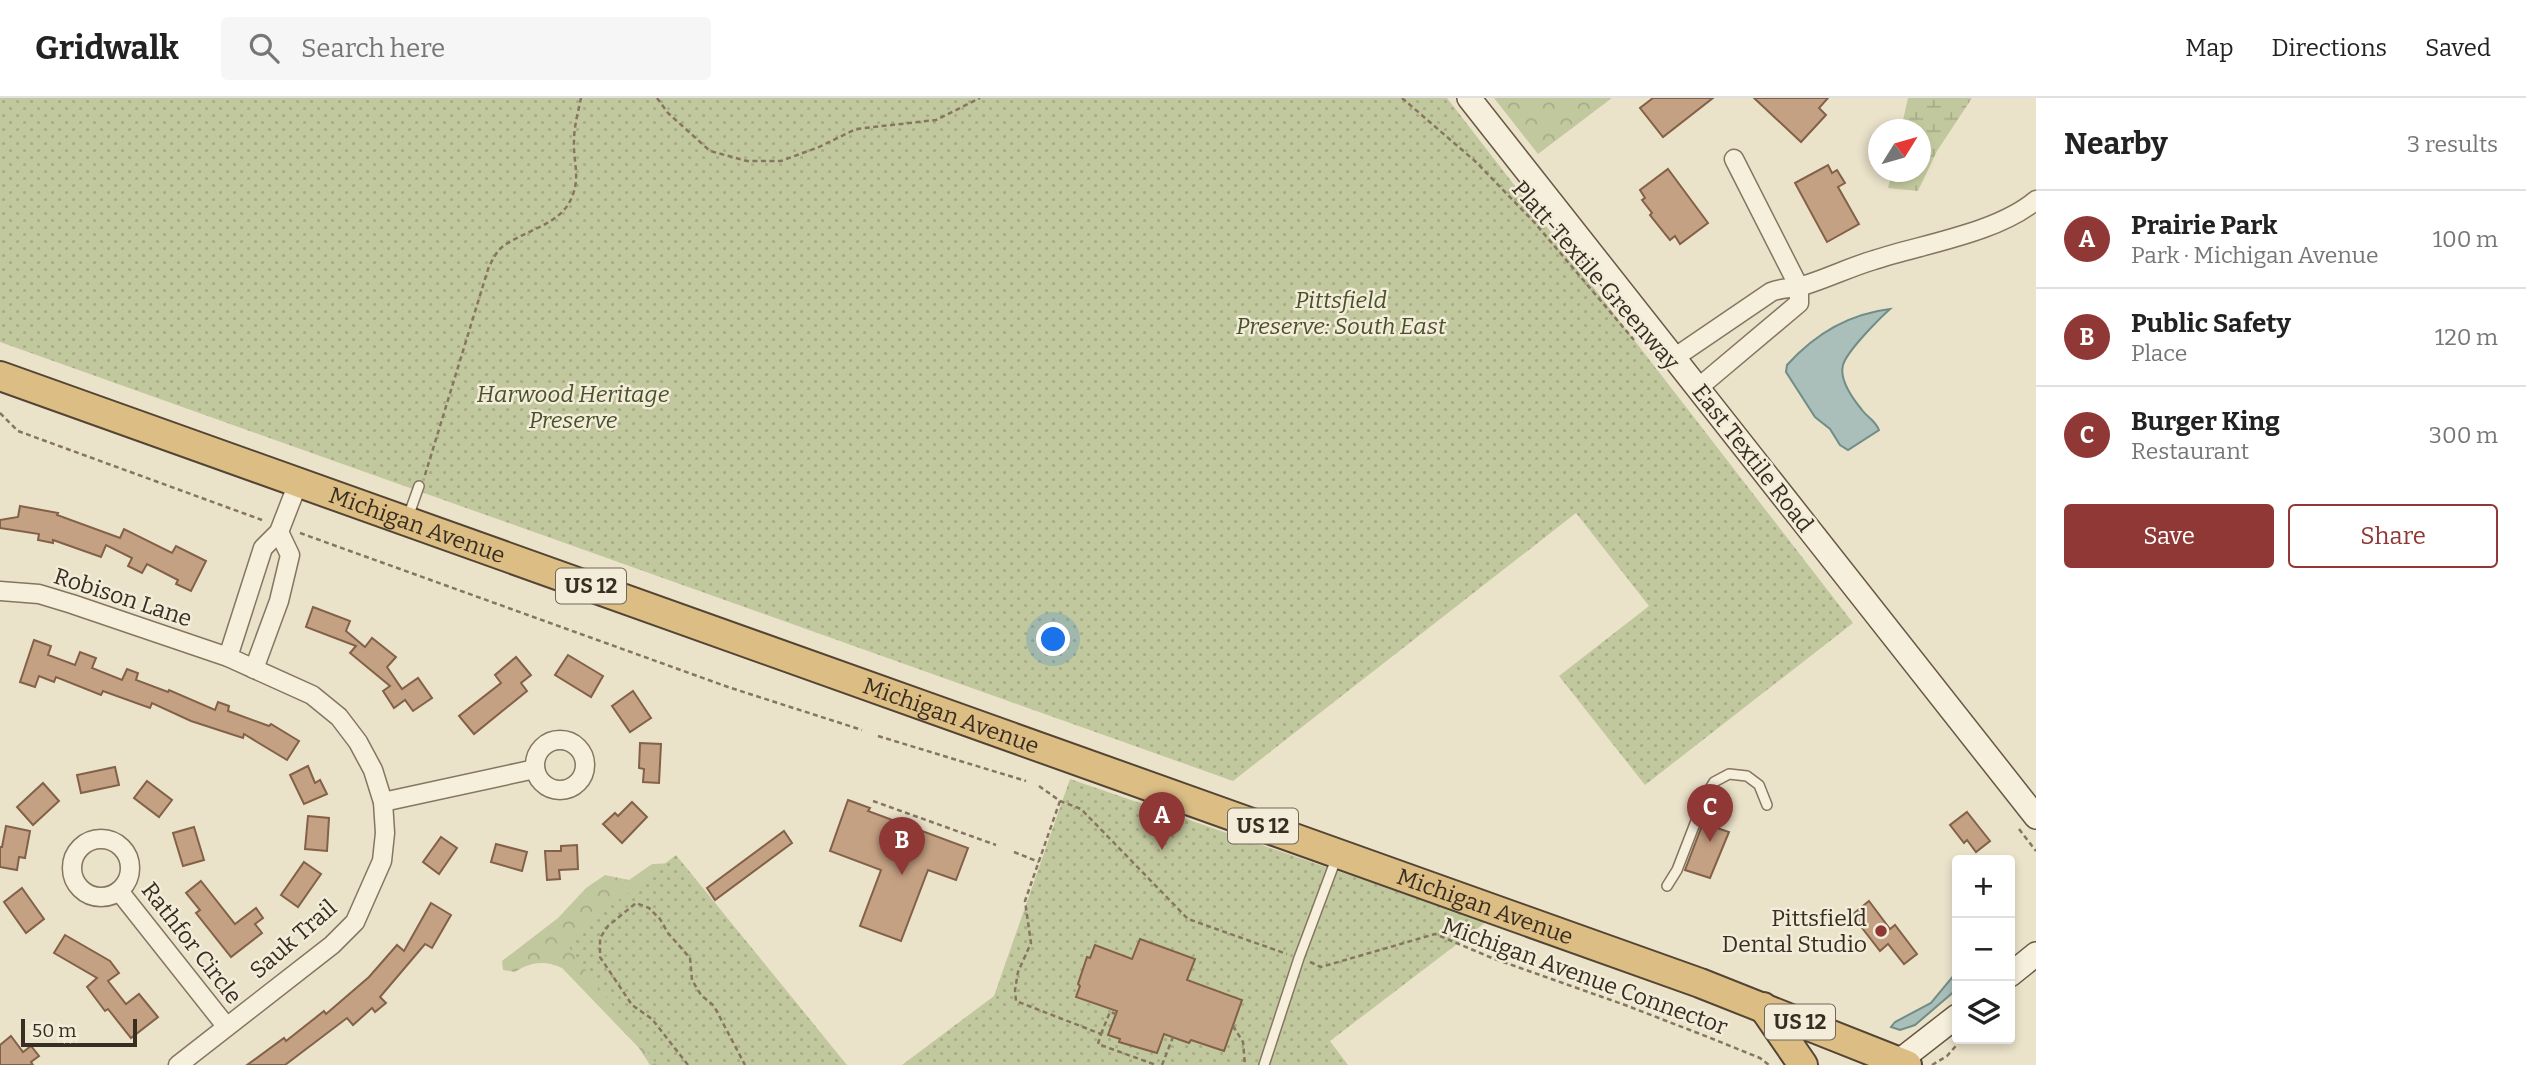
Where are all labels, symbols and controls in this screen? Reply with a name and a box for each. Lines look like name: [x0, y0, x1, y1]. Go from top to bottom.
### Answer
search box: [221, 17, 711, 80]
text: Gridwalk: [35, 28, 179, 68]
icon: search: [245, 29, 283, 67]
text: Search here: [301, 33, 445, 64]
text: Map: [2185, 34, 2234, 62]
text: Directions: [2272, 34, 2387, 62]
text: Saved: [2425, 34, 2491, 62]
north arrow: [1868, 119, 1931, 182]
text: Nearby: [2064, 126, 2168, 162]
text: 3 results: [2407, 130, 2498, 158]
street label: Platt-Textile Greenway: [1506, 175, 1686, 376]
text: Prairie Park: [2131, 210, 2278, 241]
text: A: [2079, 225, 2095, 253]
text: 100 m: [2433, 225, 2498, 253]
text: Park · Michigan Avenue: [2131, 241, 2379, 269]
park label: Pittsfield Preserve: South East: [1236, 286, 1447, 340]
text: Public Safety: [2131, 308, 2291, 339]
text: B: [2080, 323, 2094, 351]
text: 120 m: [2435, 323, 2498, 351]
text: Place: [2131, 339, 2187, 367]
street label: East Textile Road: [1687, 378, 1820, 538]
park label: Harwood Heritage Preserve: [477, 380, 670, 434]
text: Burger King: [2131, 406, 2280, 437]
text: C: [2080, 421, 2094, 449]
text: 300 m: [2429, 421, 2498, 449]
text: Restaurant: [2131, 437, 2249, 465]
street label: Michigan Avenue: [325, 481, 509, 569]
button: Save: [2064, 504, 2274, 568]
button: Share: [2288, 504, 2498, 568]
street label: Robison Lane: [50, 562, 196, 632]
road number: US 12: [556, 568, 626, 603]
your location: [1036, 622, 1070, 656]
street label: Michigan Avenue: [859, 671, 1043, 760]
pin: C: [1687, 784, 1733, 842]
pin: A: [1139, 792, 1185, 850]
road number: US 12: [1228, 808, 1298, 844]
pin: B: [879, 817, 925, 875]
map controls: [1952, 855, 2015, 1044]
button: +: [1952, 855, 2015, 918]
street label: Michigan Avenue: [1393, 862, 1577, 951]
street label: Rathfor Circle: [136, 877, 248, 1009]
street label: Sauk Trail: [244, 893, 343, 984]
place label: Pittsfield Dental Studio: [1722, 904, 1867, 958]
street label: Michigan Avenue Connector: [1438, 911, 1732, 1041]
button: −: [1952, 918, 2015, 981]
marker: Pittsfield Dental Studio: [1873, 923, 1889, 939]
button: layers: [1952, 981, 2015, 1044]
road number: US 12: [1765, 1004, 1835, 1040]
scale bar: [21, 1016, 136, 1048]
text: 50 m: [32, 1019, 76, 1042]

